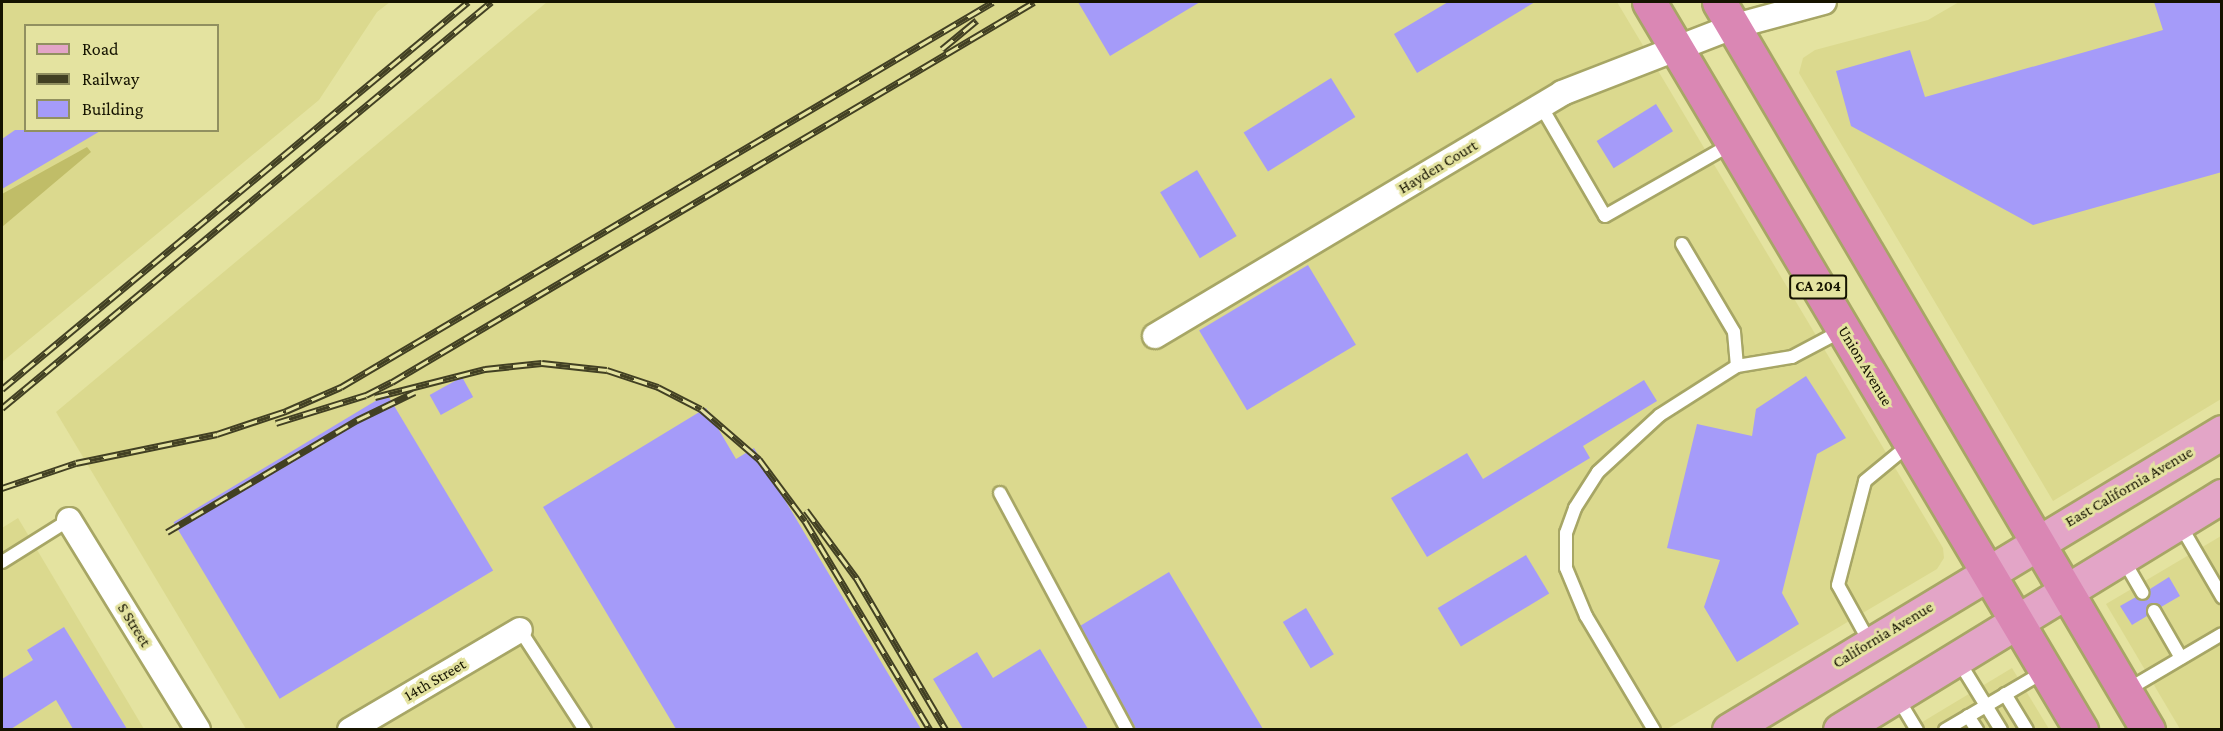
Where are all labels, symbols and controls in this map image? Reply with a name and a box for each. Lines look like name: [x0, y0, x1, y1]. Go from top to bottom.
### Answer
legend: [24, 24, 219, 132]
text: Road: [82, 39, 119, 59]
text: Railway: [82, 69, 139, 89]
text: Building: [82, 99, 143, 119]
street label: Hayden Court: [1395, 136, 1481, 198]
road number: CA 204: [1788, 275, 1848, 299]
street label: Union Avenue: [1834, 323, 1896, 409]
street label: East California Avenue: [2062, 443, 2196, 531]
street label: California Avenue: [1829, 597, 1937, 673]
street label: S Street: [113, 600, 155, 650]
street label: 14th Street: [401, 655, 469, 705]

